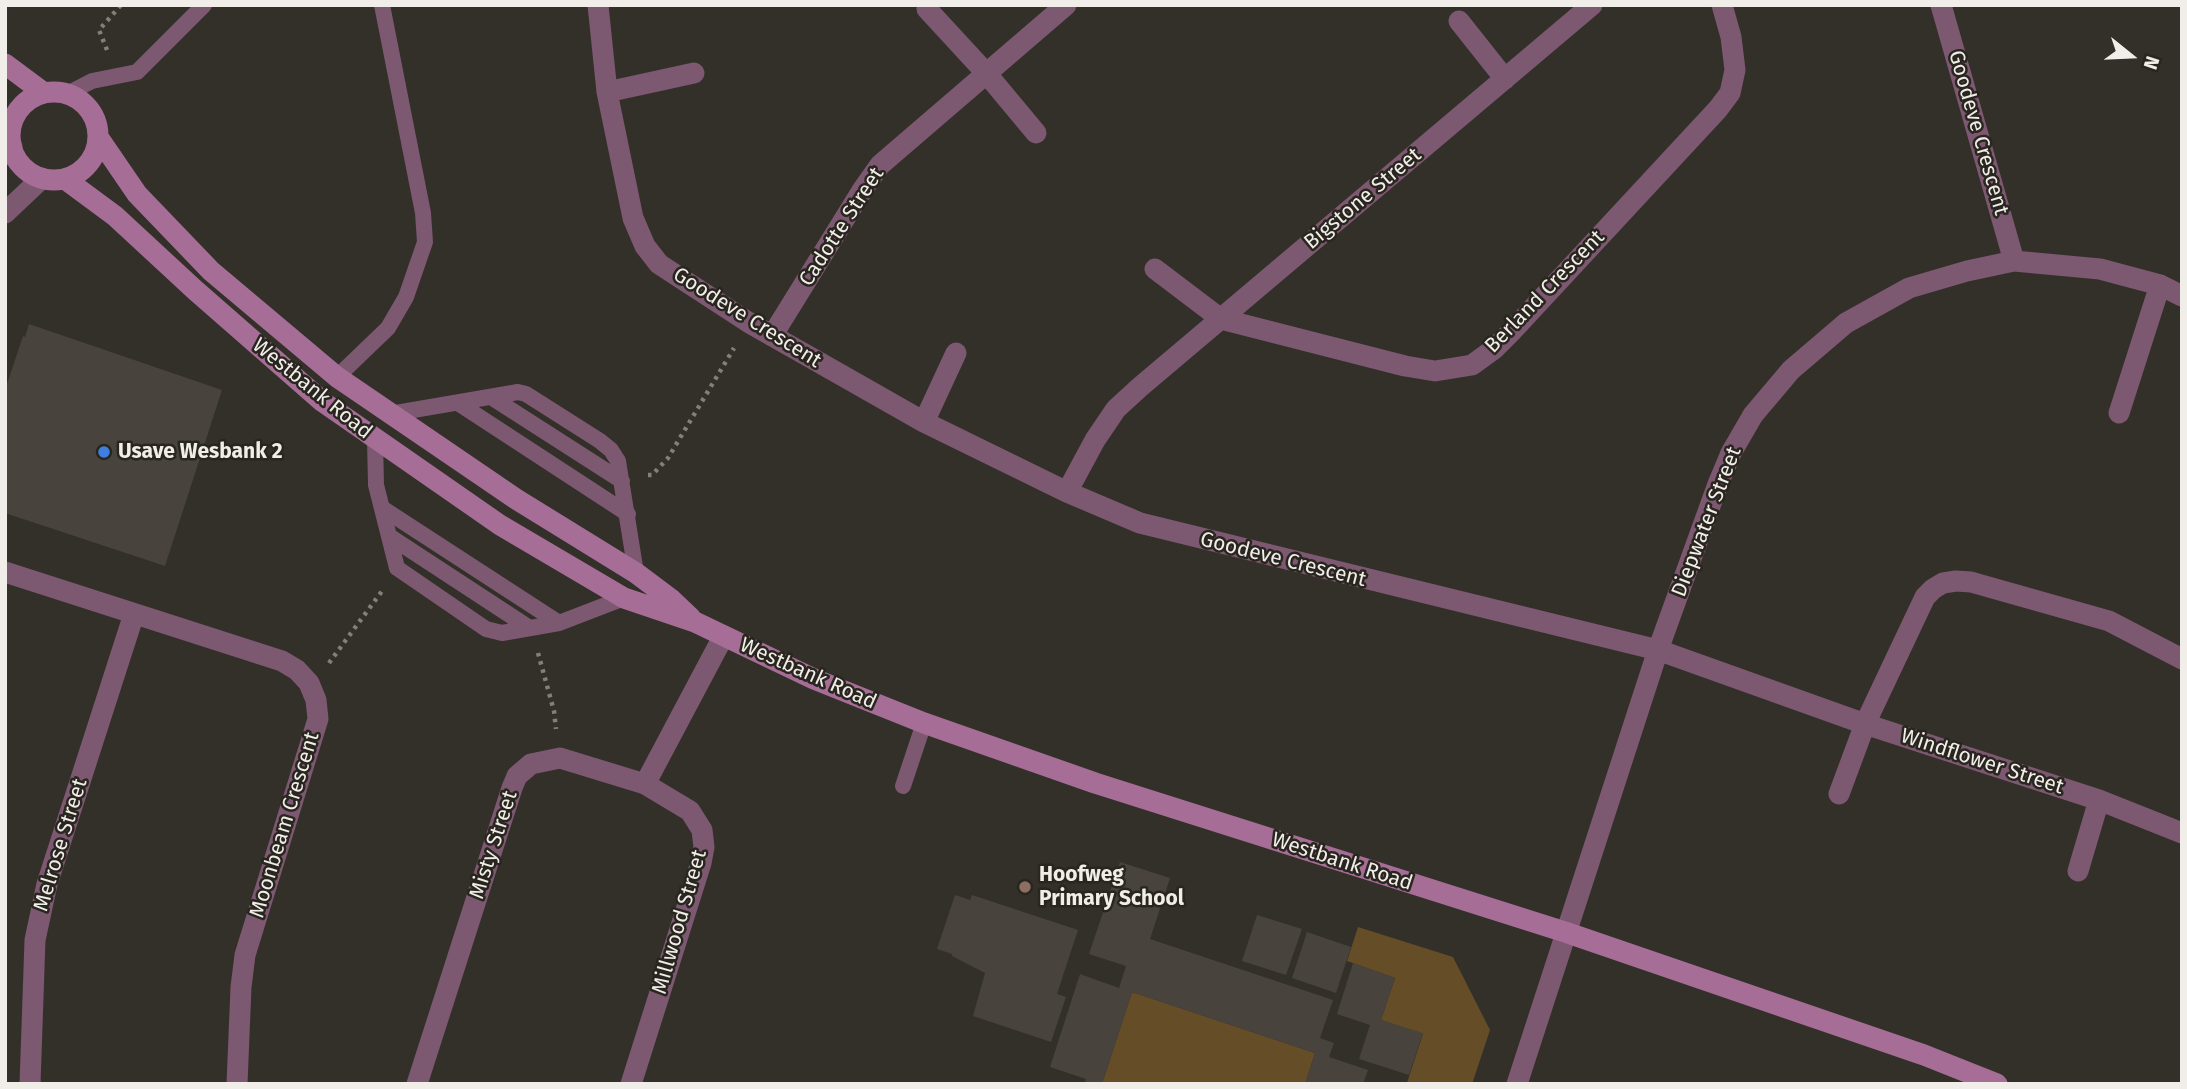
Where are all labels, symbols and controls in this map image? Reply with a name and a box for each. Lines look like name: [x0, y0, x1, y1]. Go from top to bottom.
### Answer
north arrow: [2096, 21, 2166, 91]
street label: Goodeve Crescent: [1942, 48, 2014, 218]
text: N: [2139, 53, 2164, 72]
street label: Bigstone Street: [1299, 143, 1427, 255]
street label: Cadotte Street: [794, 163, 890, 291]
street label: Berland Crescent: [1480, 225, 1610, 359]
street label: Goodeve Crescent: [668, 262, 826, 374]
street label: Westbank Road: [247, 333, 377, 445]
place label: Usave Wesbank 2: [118, 439, 283, 465]
street label: Diepwater Street: [1667, 443, 1747, 601]
marker: Usave Wesbank 2: [96, 444, 112, 460]
street label: Goodeve Crescent: [1197, 527, 1369, 593]
street label: Westbank Road: [736, 633, 880, 715]
street label: Windflower Street: [1897, 724, 2067, 800]
street label: Moonbeam Crescent: [245, 729, 325, 921]
street label: Melrose Street: [29, 776, 93, 914]
street label: Misty Street: [465, 788, 523, 902]
street label: Westbank Road: [1268, 827, 1416, 897]
street label: Millwood Street: [647, 847, 713, 997]
place label: Hoofweg Primary School: [1039, 862, 1184, 912]
marker: Hoofweg Primary School: [1017, 879, 1033, 895]

